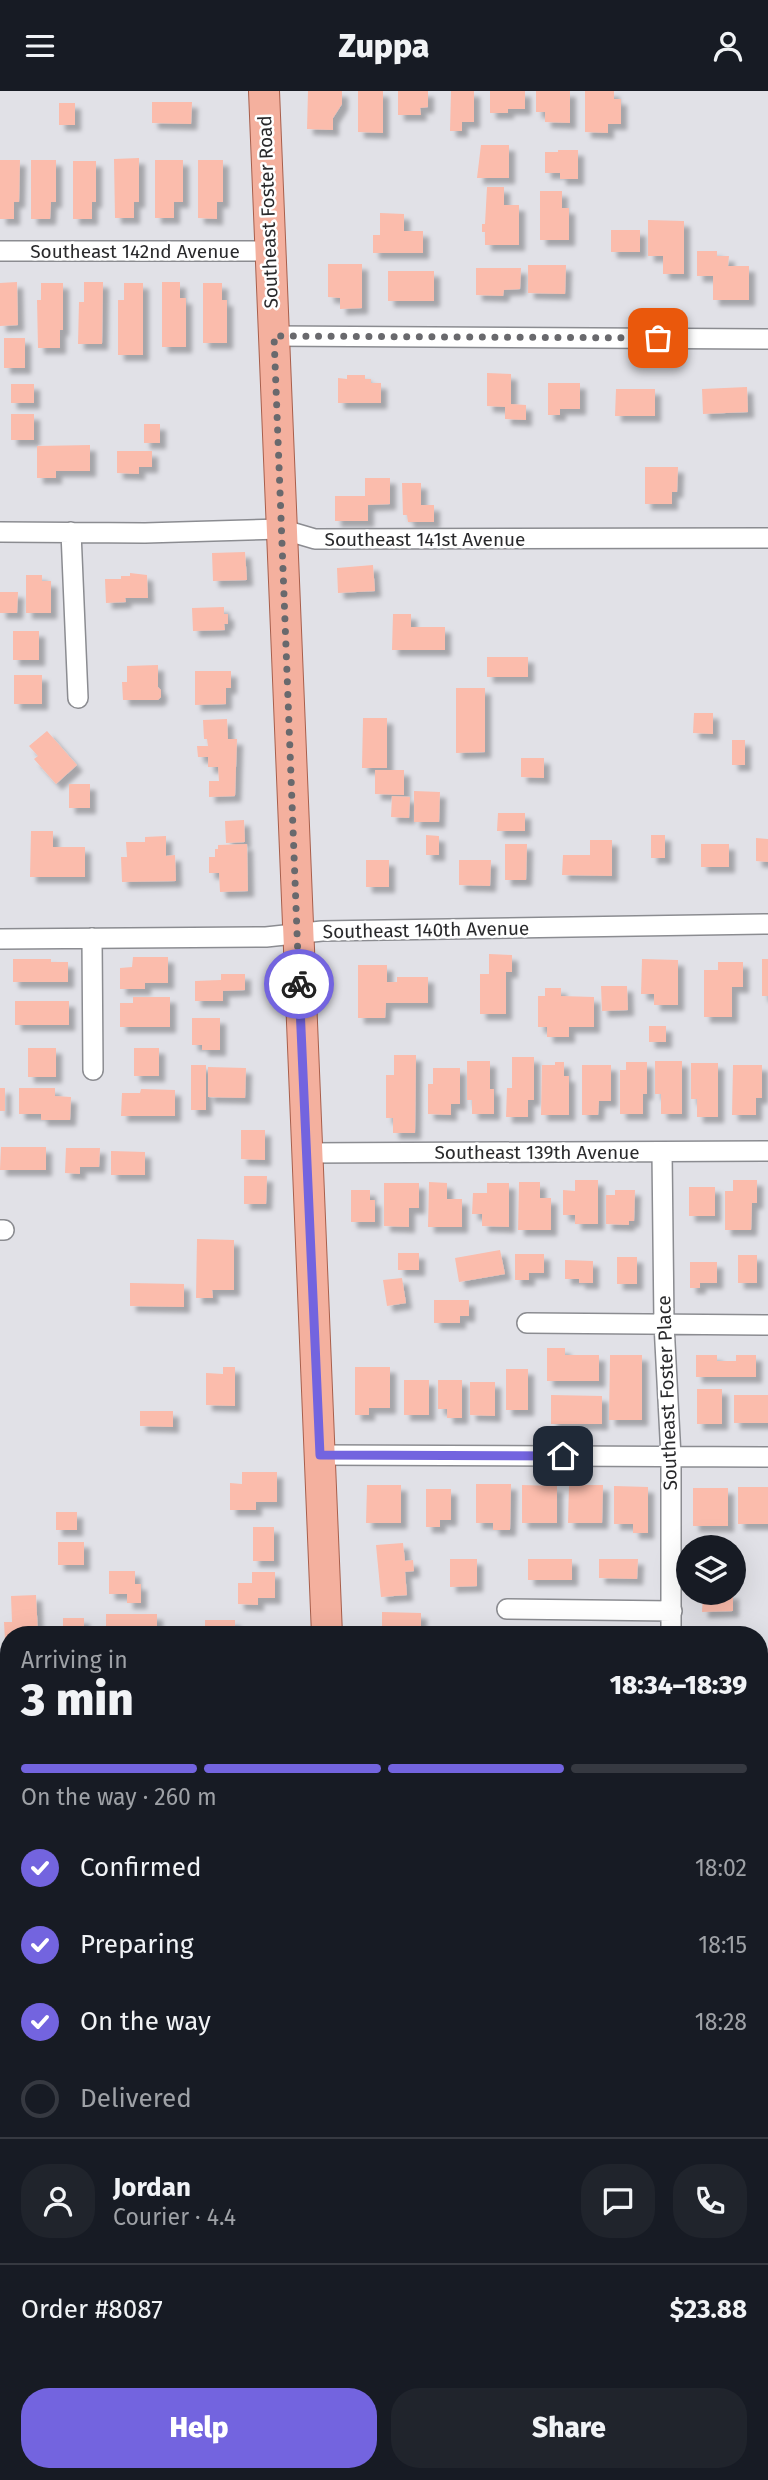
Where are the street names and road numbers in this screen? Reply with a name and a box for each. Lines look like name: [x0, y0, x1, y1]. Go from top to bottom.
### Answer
street label: Southeast Foster Road: [253, 115, 283, 309]
street label: Southeast 142nd Avenue: [30, 240, 240, 263]
street label: Southeast 141st Avenue: [325, 528, 525, 551]
street label: Southeast 140th Avenue: [323, 917, 529, 943]
street label: Southeast 139th Avenue: [434, 1141, 640, 1164]
street label: Southeast Foster Place: [652, 1295, 682, 1491]

